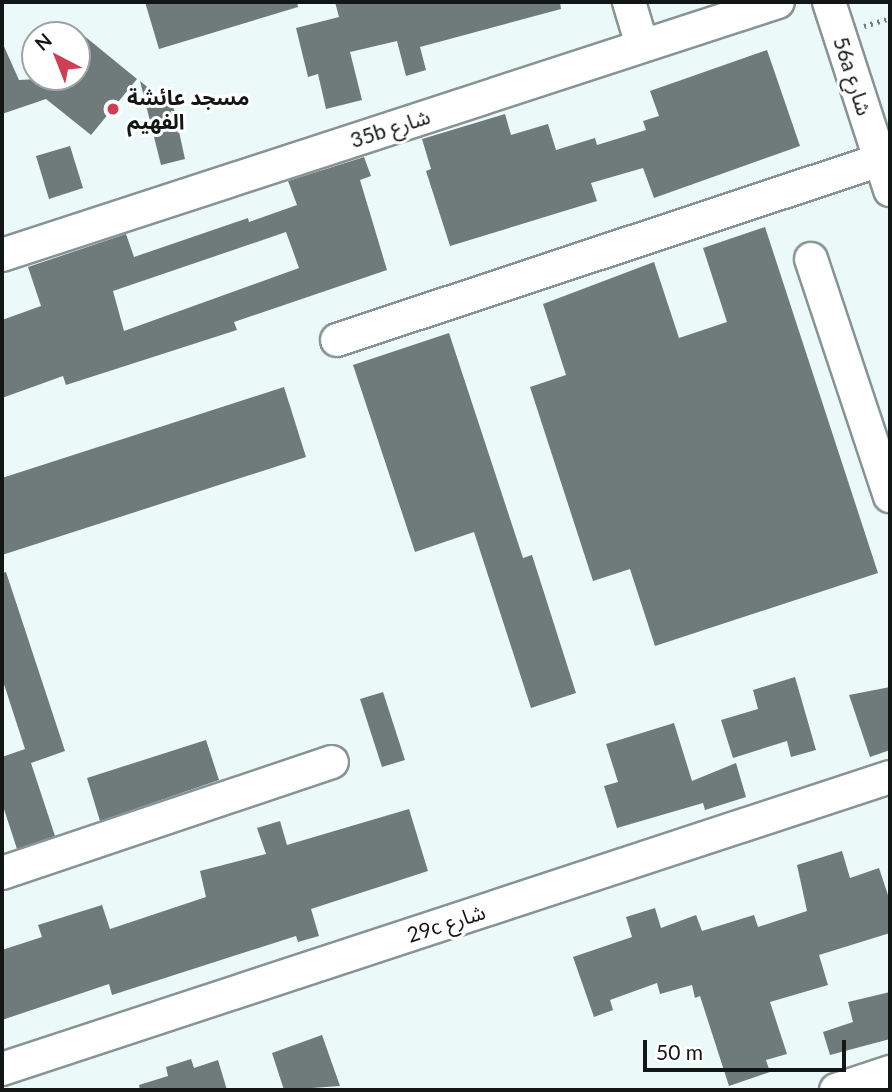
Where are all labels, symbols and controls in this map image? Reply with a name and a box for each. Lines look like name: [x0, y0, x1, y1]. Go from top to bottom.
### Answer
north arrow: [21, 21, 91, 91]
text: N: [30, 28, 56, 55]
street label: 56a شارع: [828, 34, 878, 118]
place label: مسجد عائشة الفهيم: [127, 84, 250, 134]
marker: مسجد عائشة الفهيم: [105, 101, 121, 117]
street label: 35b شارع: [347, 103, 433, 153]
street label: 29c شارع: [404, 899, 488, 947]
scale bar: [647, 1026, 850, 1070]
text: 50 m: [656, 1039, 703, 1064]

